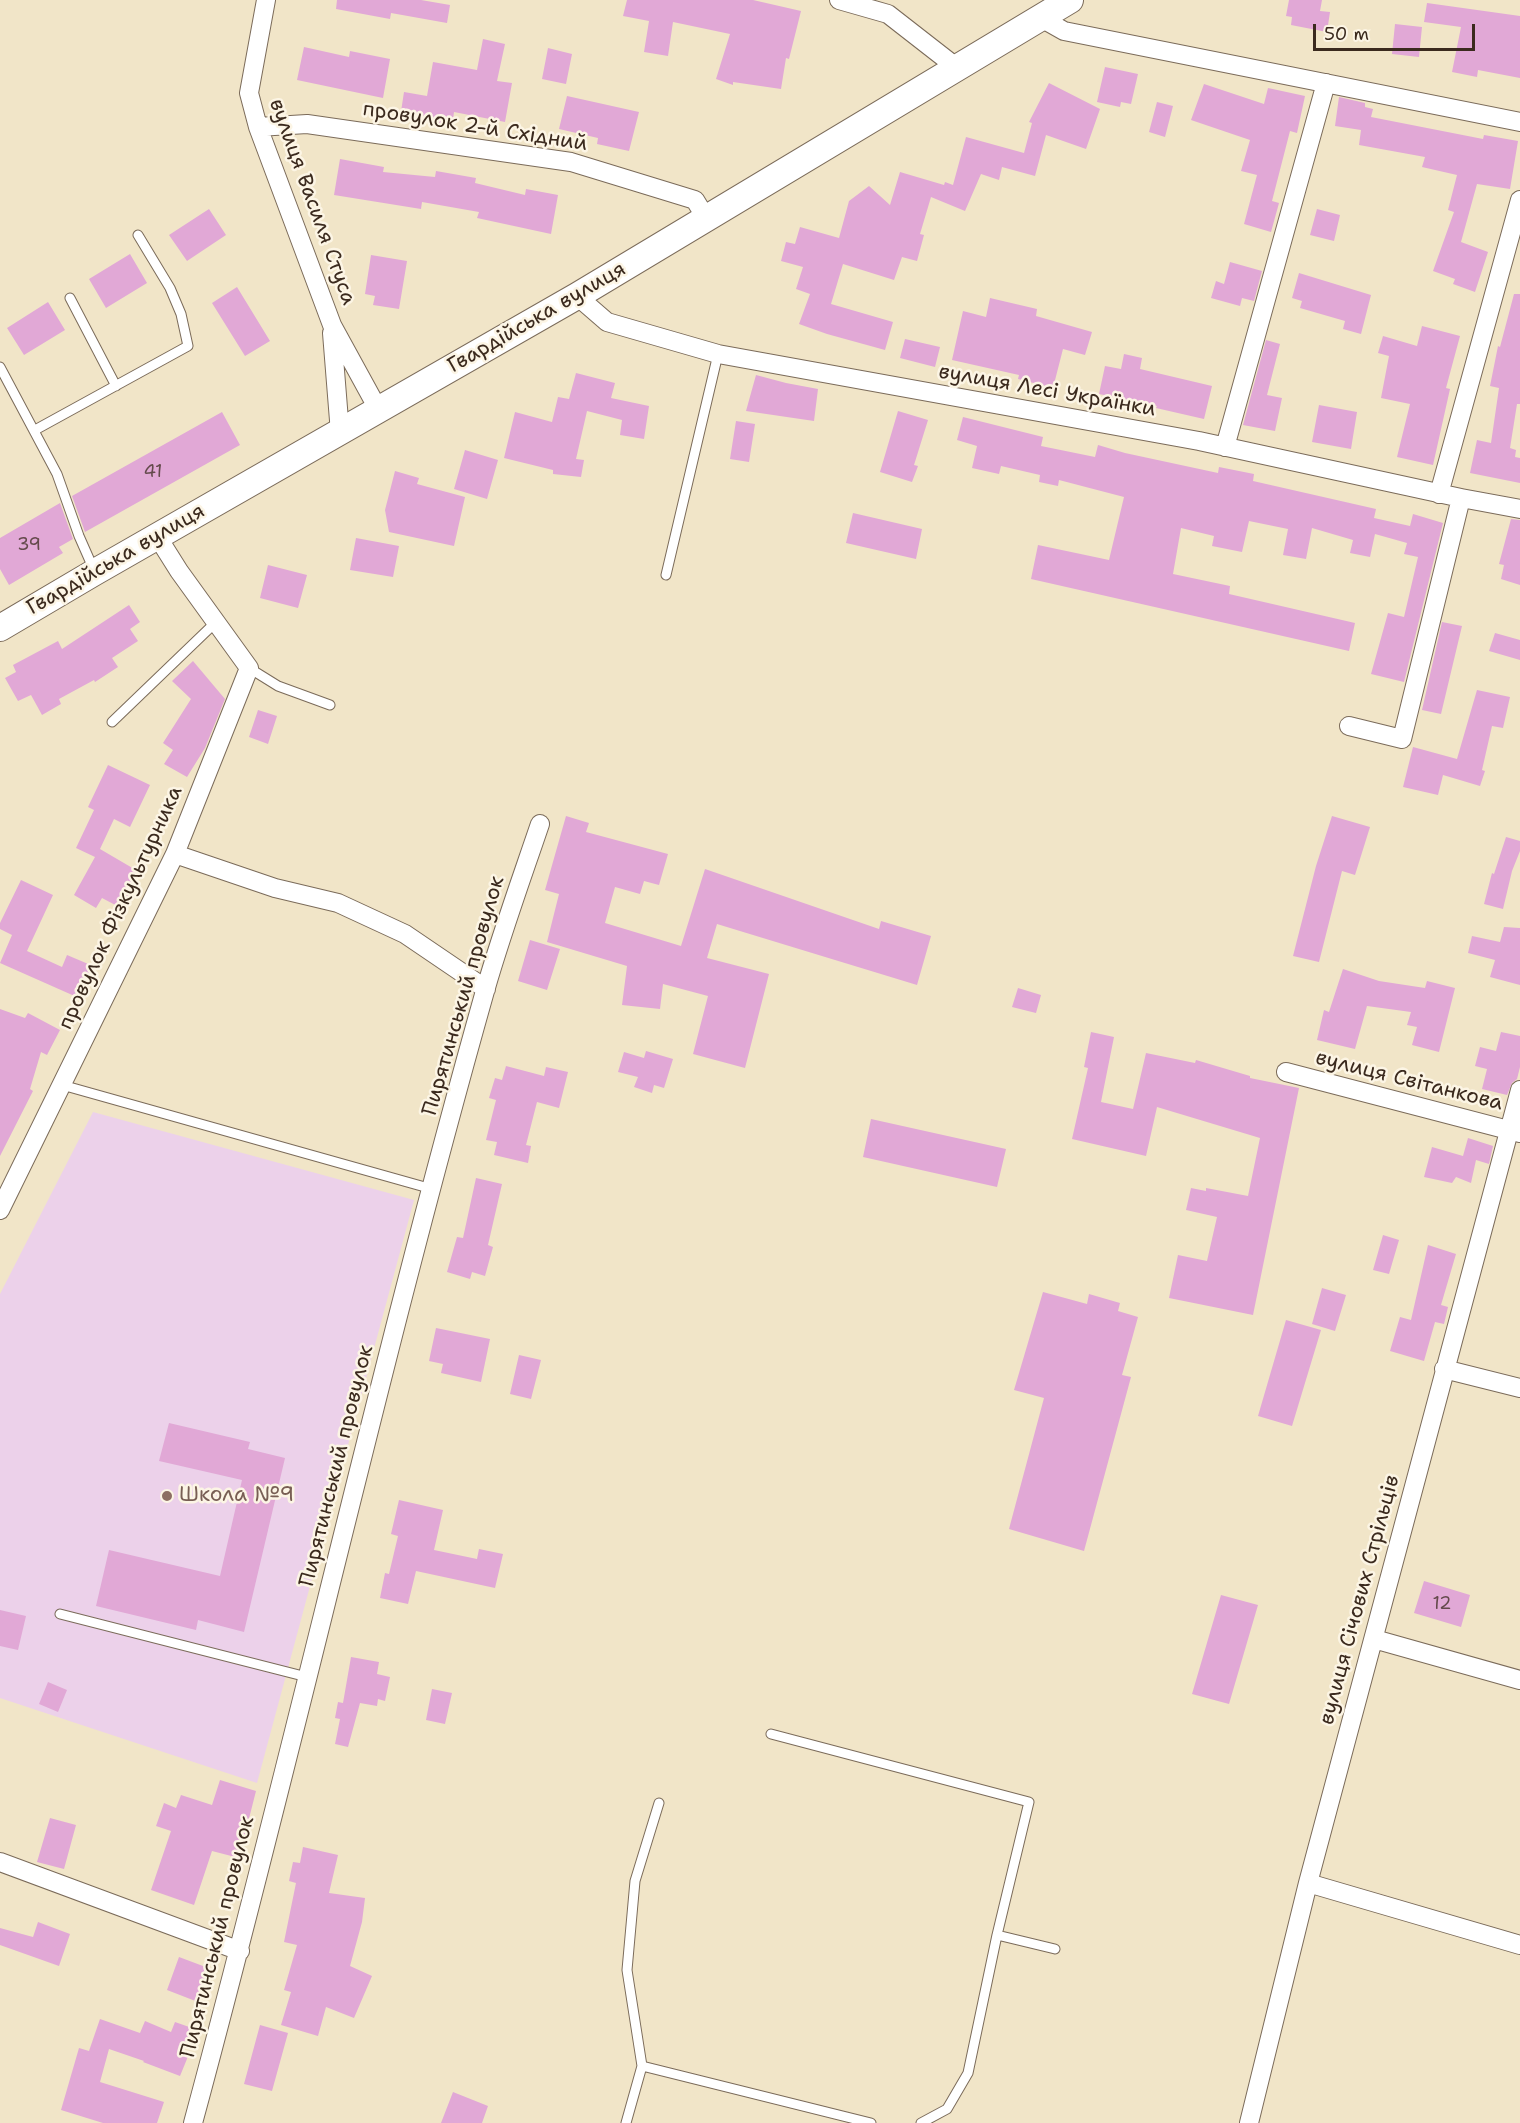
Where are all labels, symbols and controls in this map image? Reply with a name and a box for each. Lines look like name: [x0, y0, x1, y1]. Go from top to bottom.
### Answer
scale bar: [1316, 12, 1478, 50]
text: 50 m: [1324, 22, 1369, 46]
street label: вулиця Василя Стуса: [263, 96, 361, 308]
street label: провулок 2-й Східний: [361, 97, 589, 157]
street label: Гвардійська вулиця: [444, 257, 630, 379]
street label: вулиця Лесі Українки: [936, 359, 1158, 423]
house number: 41: [143, 461, 163, 483]
street label: Гвардійська вулиця: [23, 499, 209, 621]
house number: 39: [17, 534, 41, 556]
street label: провулок Фізкультурника: [53, 782, 189, 1034]
street label: Пирятинський провулок: [418, 873, 510, 1119]
street label: вулиця Світанкова: [1313, 1046, 1505, 1116]
street label: Пирятинський провулок: [295, 1343, 379, 1589]
street label: вулиця Січових Стрільців: [1315, 1472, 1405, 1728]
place label: Школа №9: [179, 1483, 294, 1509]
marker: Школа №9: [160, 1489, 174, 1503]
house number: 12: [1432, 1593, 1452, 1615]
street label: Пирятинський провулок: [176, 1814, 260, 2060]

